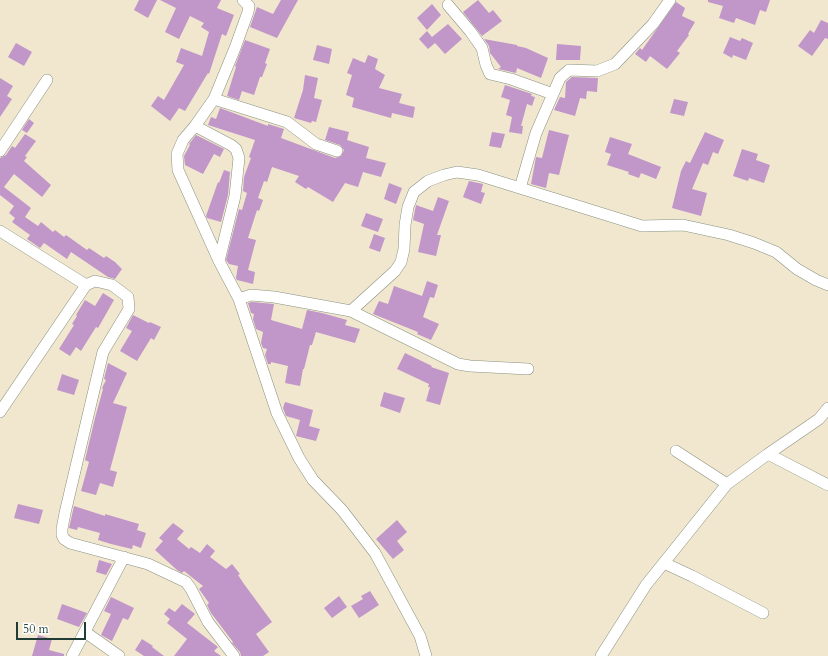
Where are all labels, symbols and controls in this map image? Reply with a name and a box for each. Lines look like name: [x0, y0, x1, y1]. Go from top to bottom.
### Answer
scale bar: [18, 614, 88, 640]
text: 50 m: [23, 621, 49, 637]

